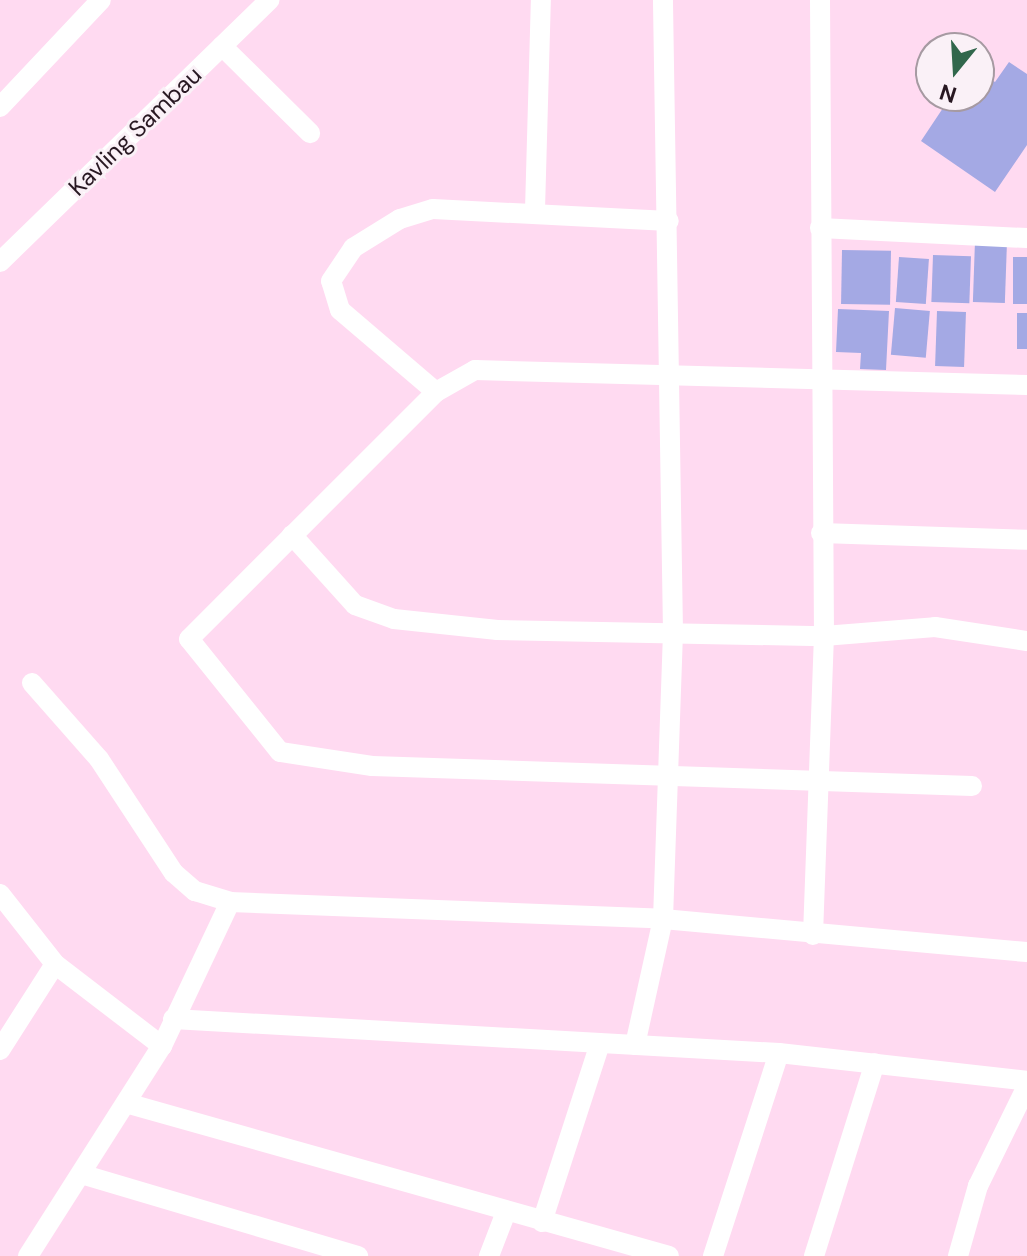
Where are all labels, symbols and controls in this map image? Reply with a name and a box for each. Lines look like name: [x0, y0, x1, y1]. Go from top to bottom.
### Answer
north arrow: [915, 32, 995, 112]
street label: Kavling Sambau: [63, 60, 207, 202]
text: N: [936, 77, 960, 110]

